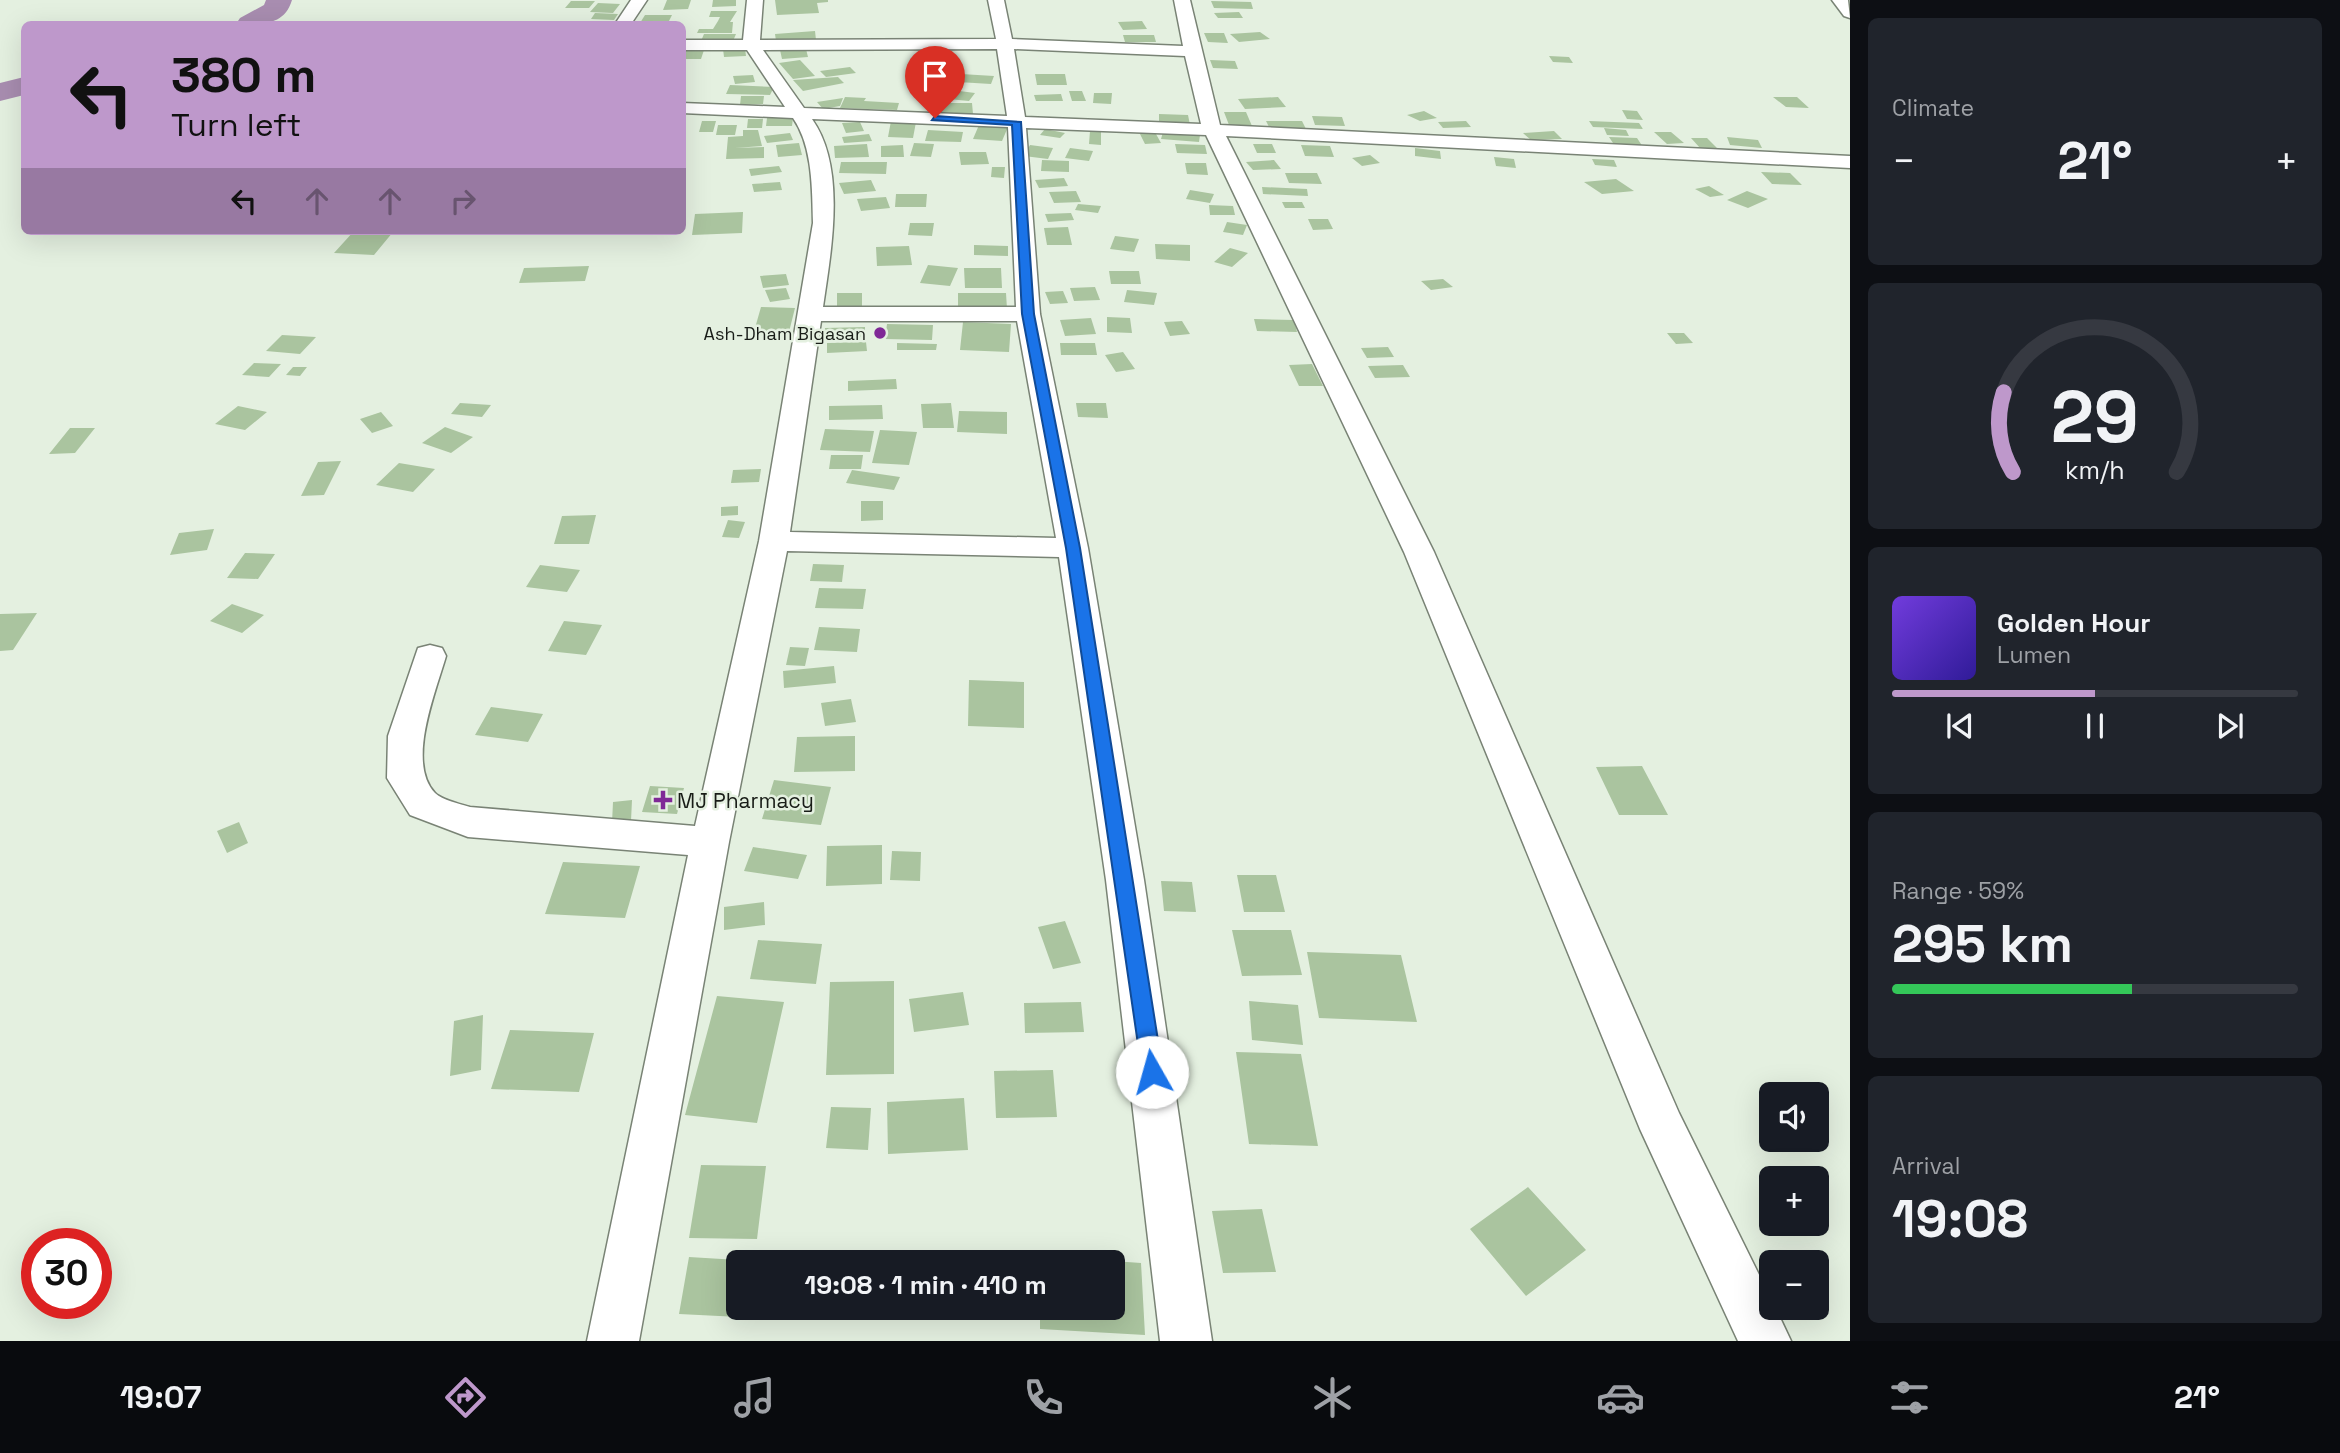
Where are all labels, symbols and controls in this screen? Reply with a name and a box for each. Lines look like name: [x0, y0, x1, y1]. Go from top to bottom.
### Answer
text: 380 m: [171, 44, 316, 106]
pin: [905, 46, 965, 118]
icon: left: [56, 49, 147, 140]
icon: arrive: [916, 57, 954, 95]
text: Climate: [1892, 93, 1974, 123]
text: Turn left: [171, 105, 301, 145]
text: 21°: [2058, 128, 2132, 194]
text: −: [1892, 137, 1916, 185]
text: +: [2274, 137, 2298, 185]
icon: left: [225, 182, 263, 220]
icon: ahead: [298, 182, 336, 220]
icon: ahead: [371, 182, 409, 220]
icon: right: [444, 182, 482, 220]
place label: Ash-Dham Bigasan: [704, 322, 866, 345]
marker: Ash-Dham Bigasan: [872, 325, 888, 341]
text: 29: [2051, 370, 2139, 463]
text: km/h: [2065, 454, 2125, 486]
text: Golden Hour: [1997, 606, 2151, 640]
text: Lumen: [1997, 640, 2071, 670]
icon: previous: [1941, 707, 1979, 745]
icon: pause: [2076, 707, 2114, 745]
icon: next: [2211, 707, 2249, 745]
place label: MJ Pharmacy: [677, 787, 814, 814]
marker: MJ Pharmacy: [655, 792, 671, 808]
text: Range · 59%: [1892, 876, 2024, 906]
text: 295 km: [1892, 911, 2073, 977]
position arrow: [1115, 1035, 1189, 1109]
map controls: [1759, 1082, 1829, 1320]
button: sound: [1759, 1082, 1829, 1152]
text: Arrival: [1892, 1151, 1960, 1181]
button: +: [1759, 1166, 1829, 1236]
text: 19:08: [1892, 1186, 2028, 1252]
speed limit sign: 30: [21, 1228, 112, 1319]
button: −: [1759, 1250, 1829, 1320]
text: 19:08 · 1 min · 410 m: [804, 1268, 1047, 1302]
icon: directions: [441, 1373, 490, 1422]
icon: music: [730, 1373, 779, 1422]
icon: phone: [1019, 1373, 1068, 1422]
icon: climate: [1308, 1373, 1357, 1422]
icon: car: [1596, 1373, 1645, 1422]
icon: filters: [1885, 1373, 1934, 1422]
text: 19:07: [120, 1377, 202, 1417]
text: 21°: [2174, 1377, 2220, 1417]

